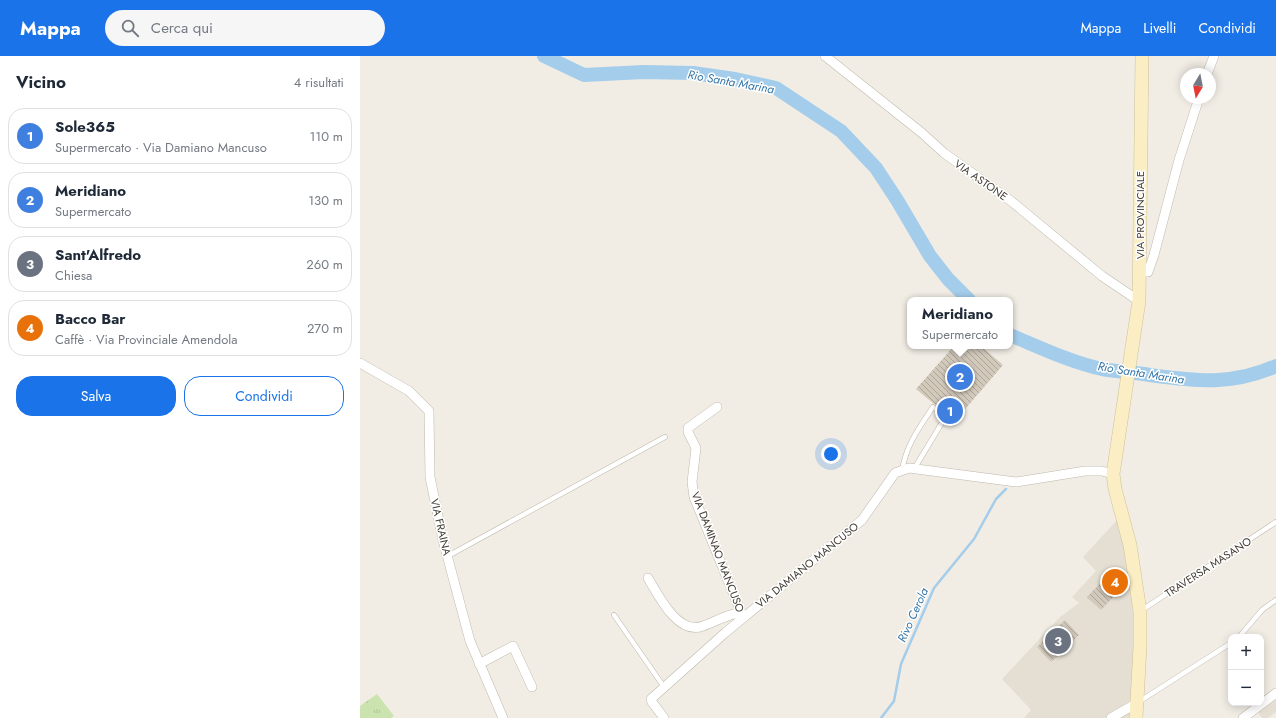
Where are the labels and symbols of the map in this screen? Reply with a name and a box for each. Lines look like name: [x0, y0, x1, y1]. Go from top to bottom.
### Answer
water label: Rio Santa Marina: [686, 66, 776, 99]
north arrow: [1180, 68, 1216, 104]
street label: VIA ASTONE: [951, 156, 1011, 204]
street label: VIA PROVINCIALE: [1132, 171, 1148, 259]
water label: Rio Santa Marina: [1096, 357, 1186, 389]
pin: 2: [947, 362, 973, 392]
pin: 1: [937, 396, 963, 426]
your location: [821, 444, 841, 464]
street label: VIA DAMINAO MANCUSO: [688, 489, 748, 615]
street label: VIA FRAINA: [427, 497, 455, 558]
street label: VIA DAMIANO MANCUSO: [752, 518, 862, 612]
street label: TRAVERSA MASANO: [1162, 533, 1255, 601]
pin: 4: [1102, 567, 1128, 597]
water label: Rivo Cerola: [893, 585, 933, 645]
pin: 3: [1045, 626, 1071, 656]

